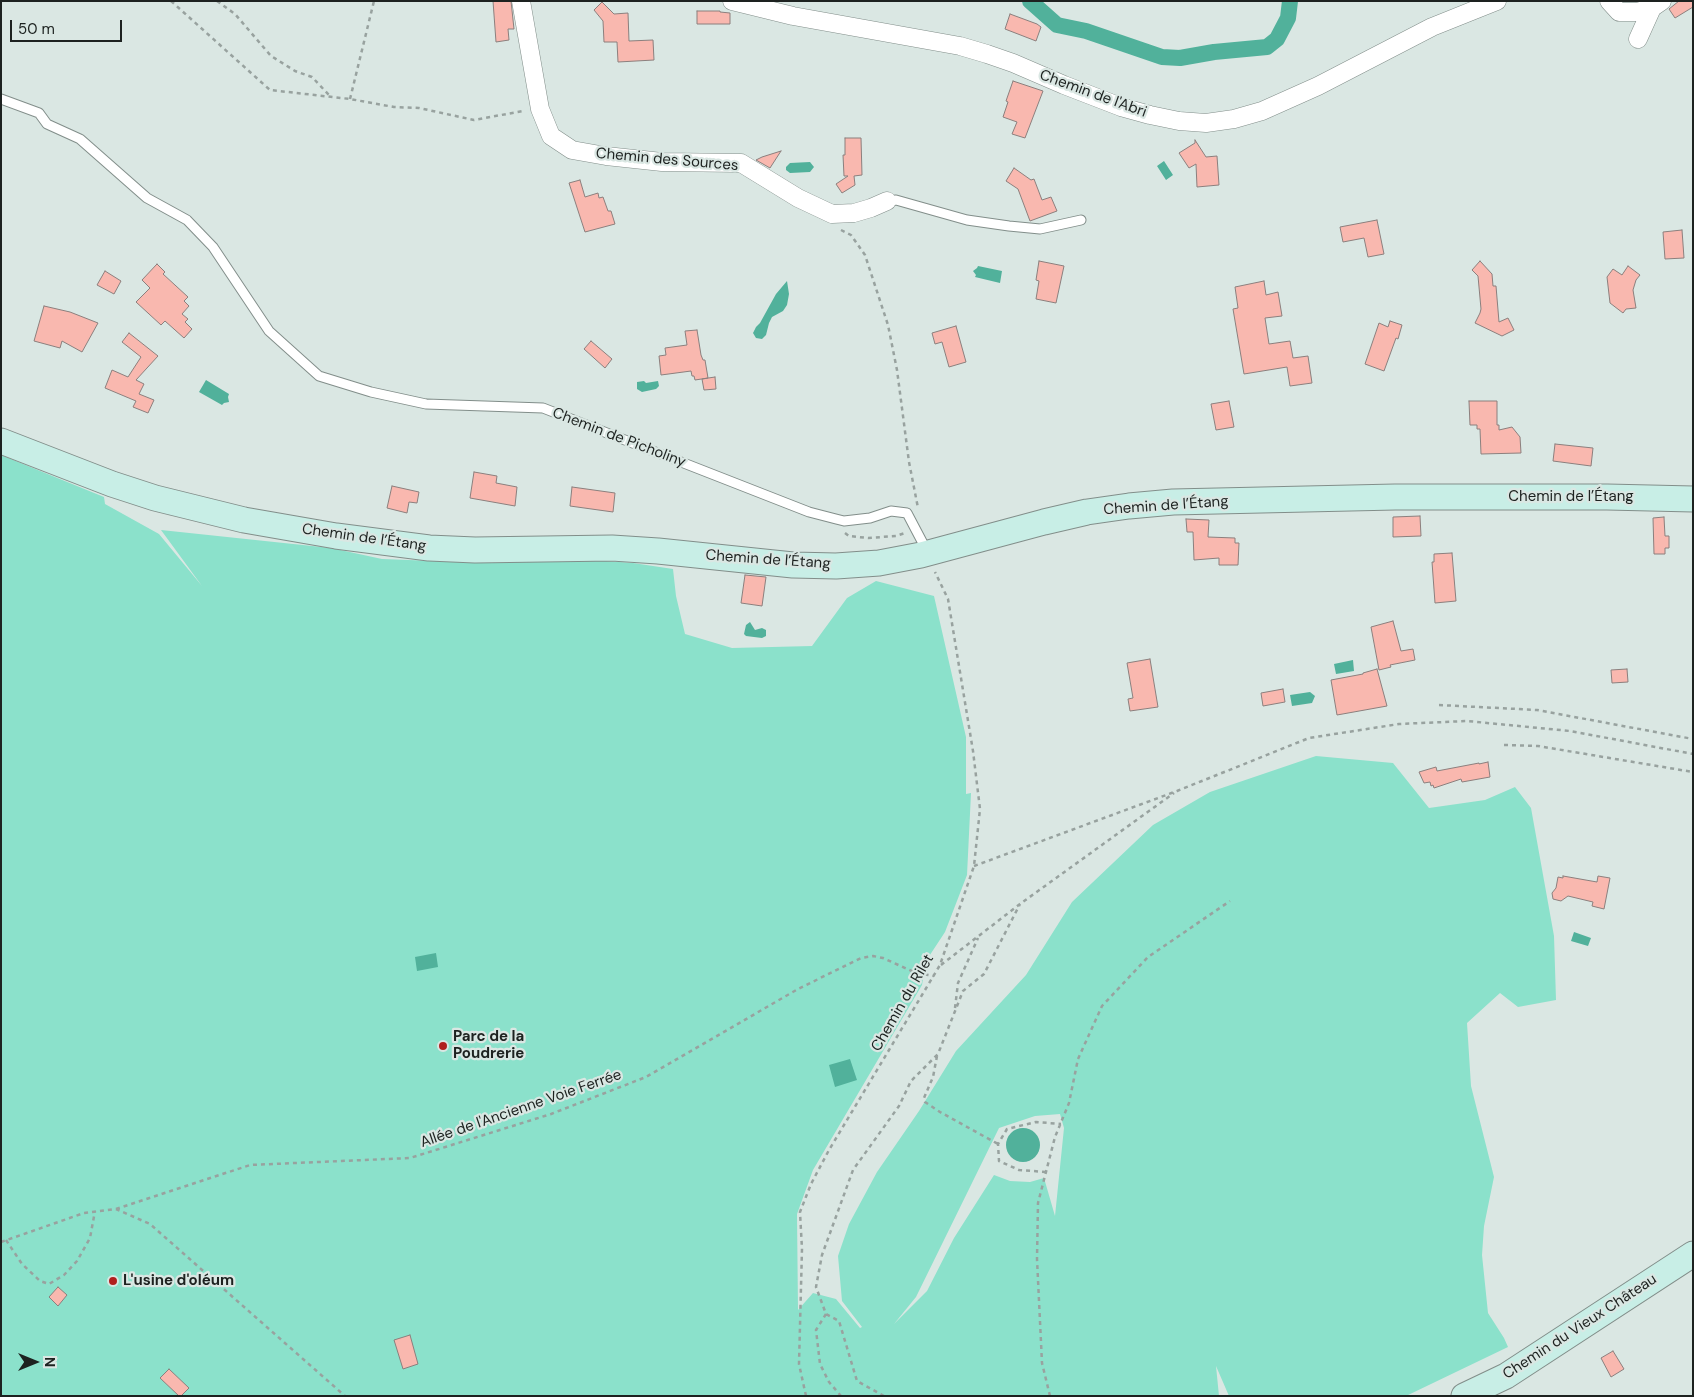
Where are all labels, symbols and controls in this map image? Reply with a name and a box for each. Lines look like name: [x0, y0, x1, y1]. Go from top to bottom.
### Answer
scale bar: [12, 10, 125, 42]
text: 50 m: [18, 19, 55, 39]
street label: Chemin de l'Abri: [1037, 66, 1149, 122]
street label: Chemin des Sources: [595, 145, 739, 175]
street label: Chemin de Picholiny: [550, 404, 688, 472]
street label: Chemin de l’Étang: [1508, 488, 1634, 506]
street label: Chemin de l’Étang: [1103, 493, 1229, 519]
street label: Chemin de l’Étang: [301, 520, 427, 556]
street label: Chemin de l’Étang: [705, 547, 831, 573]
street label: Chemin du Rilet: [868, 951, 938, 1055]
place label: Parc de la Poudrerie: [453, 1028, 524, 1063]
marker: Parc de la Poudrerie: [437, 1040, 449, 1052]
street label: Allée de l'Ancienne Voie Ferrée: [418, 1066, 624, 1152]
street label: Chemin du Vieux Château: [1500, 1270, 1660, 1384]
place label: L'usine d'oléum: [123, 1272, 234, 1290]
marker: L'usine d'oléum: [107, 1275, 119, 1287]
north arrow: [10, 1337, 60, 1387]
text: N: [41, 1357, 59, 1367]

